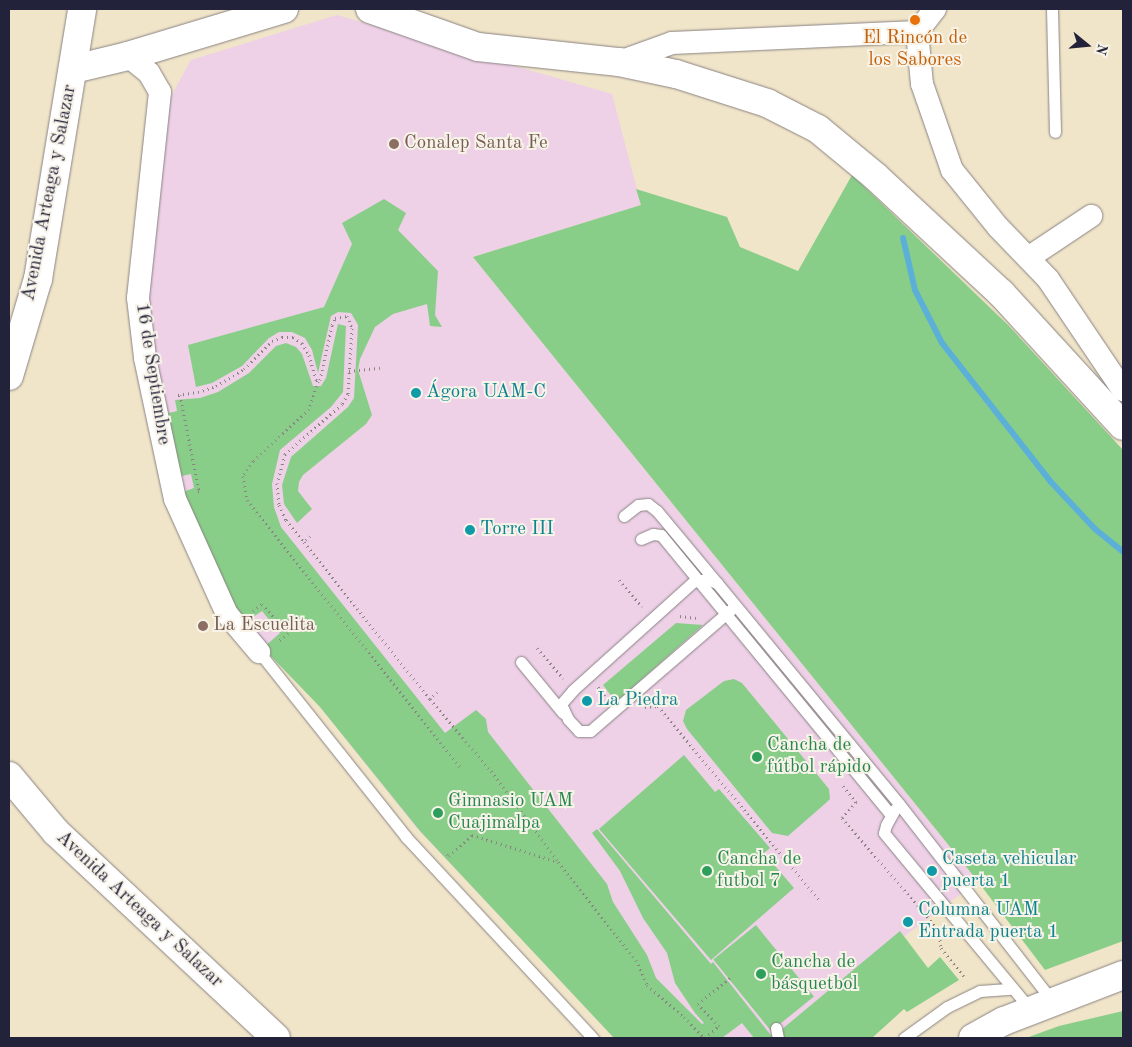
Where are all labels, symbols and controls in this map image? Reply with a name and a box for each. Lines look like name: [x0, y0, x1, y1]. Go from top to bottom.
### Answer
marker: El Rincón de los Sabores: [909, 14, 921, 26]
north arrow: [1062, 20, 1112, 70]
place label: El Rincón de los Sabores: [863, 28, 967, 72]
text: N: [1093, 42, 1110, 57]
street label: Avenida Arteaga y Salazar: [18, 83, 82, 303]
place label: Conalep Santa Fe: [404, 133, 548, 155]
marker: Conalep Santa Fe: [388, 138, 400, 150]
street label: 16 de Septiembre: [130, 301, 174, 447]
place label: Ágora UAM-C: [426, 382, 546, 404]
marker: Ágora UAM-C: [410, 387, 422, 399]
place label: Torre III: [480, 519, 554, 541]
marker: Torre III: [464, 524, 476, 536]
place label: La Escuelita: [213, 615, 315, 637]
marker: La Escuelita: [197, 620, 209, 632]
place label: La Piedra: [597, 690, 678, 712]
marker: La Piedra: [581, 695, 593, 707]
place label: Cancha de fútbol rápido: [767, 735, 871, 779]
marker: Cancha de fútbol rápido: [751, 751, 763, 763]
place label: Gimnasio UAM Cuajimalpa: [448, 791, 573, 835]
marker: Gimnasio UAM Cuajimalpa: [432, 807, 444, 819]
street label: Avenida Arteaga y Salazar: [51, 827, 227, 993]
place label: Cancha de futbol 7: [717, 849, 801, 893]
place label: Caseta vehicular puerta 1: [942, 849, 1077, 893]
marker: Cancha de futbol 7: [701, 865, 713, 877]
marker: Caseta vehicular puerta 1: [926, 865, 938, 877]
place label: Columna UAM Entrada puerta 1: [918, 900, 1059, 944]
marker: Columna UAM Entrada puerta 1: [902, 916, 914, 928]
place label: Cancha de básquetbol: [771, 952, 858, 996]
marker: Cancha de básquetbol: [755, 968, 767, 980]

